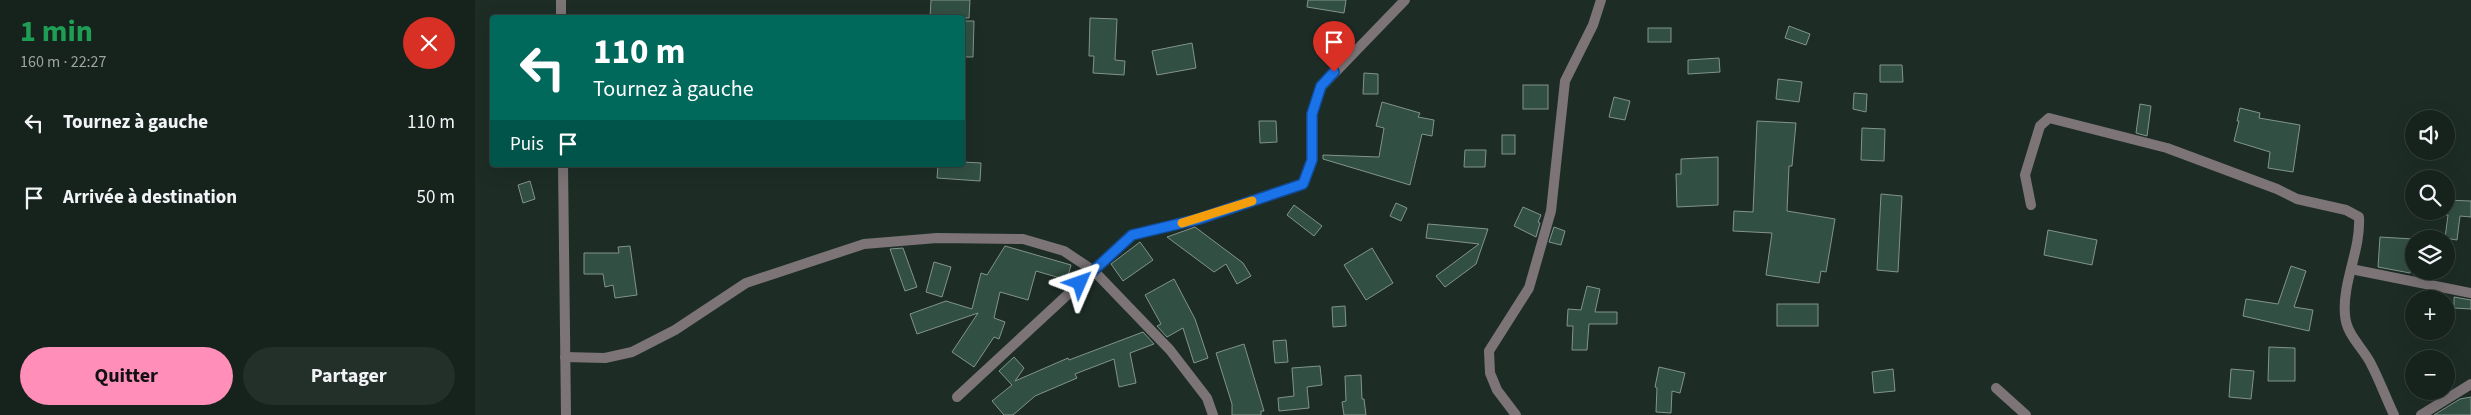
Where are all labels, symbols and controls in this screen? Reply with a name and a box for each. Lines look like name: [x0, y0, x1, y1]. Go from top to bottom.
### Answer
text: 1 min: [20, 10, 93, 53]
button: close: [403, 17, 455, 69]
pin: [1313, 21, 1355, 72]
text: 110 m: [593, 27, 685, 77]
icon: arrive: [1320, 28, 1348, 56]
icon: left: [510, 35, 575, 100]
text: 160 m · 22:27: [20, 51, 107, 73]
text: Tournez à gauche: [593, 73, 754, 105]
icon: left: [20, 109, 48, 137]
text: Tournez à gauche: [63, 109, 208, 136]
text: 110 m: [407, 109, 455, 136]
map controls: [2405, 110, 2455, 400]
button: sound: [2405, 110, 2455, 160]
icon: arrive: [554, 130, 582, 158]
text: Puis: [510, 131, 544, 158]
button: search: [2405, 170, 2455, 220]
icon: arrive: [20, 184, 48, 212]
text: Arrivée à destination: [63, 184, 237, 211]
text: 50 m: [417, 184, 455, 211]
button: layers: [2405, 230, 2455, 280]
position arrow: [1053, 256, 1105, 308]
button: +: [2405, 290, 2455, 340]
button: Quitter: [20, 347, 233, 405]
button: Partager: [243, 347, 455, 405]
button: −: [2405, 350, 2455, 400]

